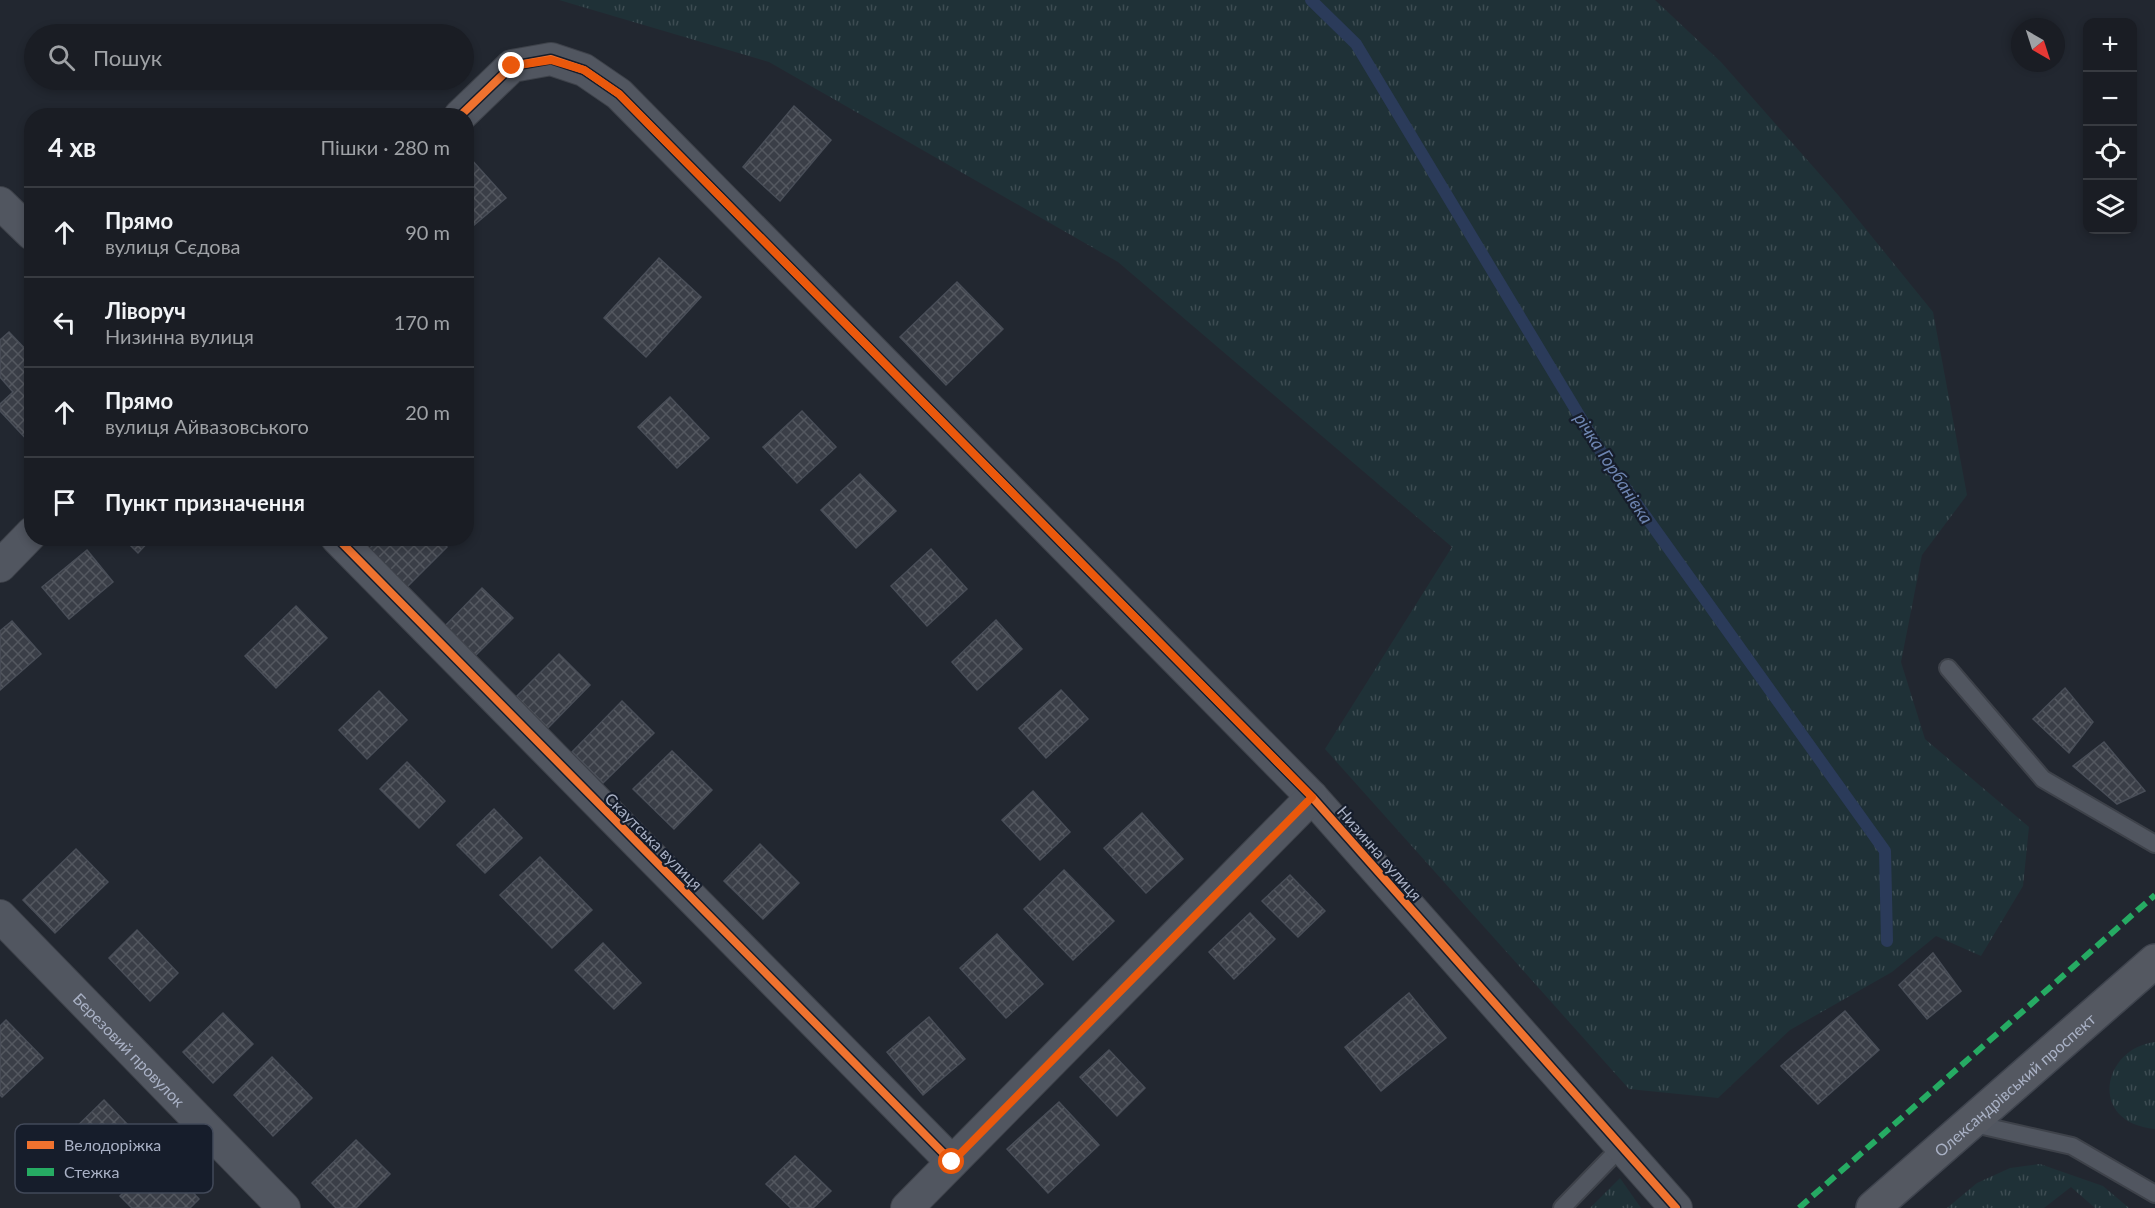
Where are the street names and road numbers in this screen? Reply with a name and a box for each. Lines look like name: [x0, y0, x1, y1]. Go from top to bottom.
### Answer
street label: Скаутська вулиця: [601, 788, 707, 894]
street label: Низинна вулиця: [1334, 802, 1426, 904]
street label: Березовий провулок: [70, 988, 190, 1111]
street label: Олександрівський проспект: [1930, 1009, 2099, 1160]

